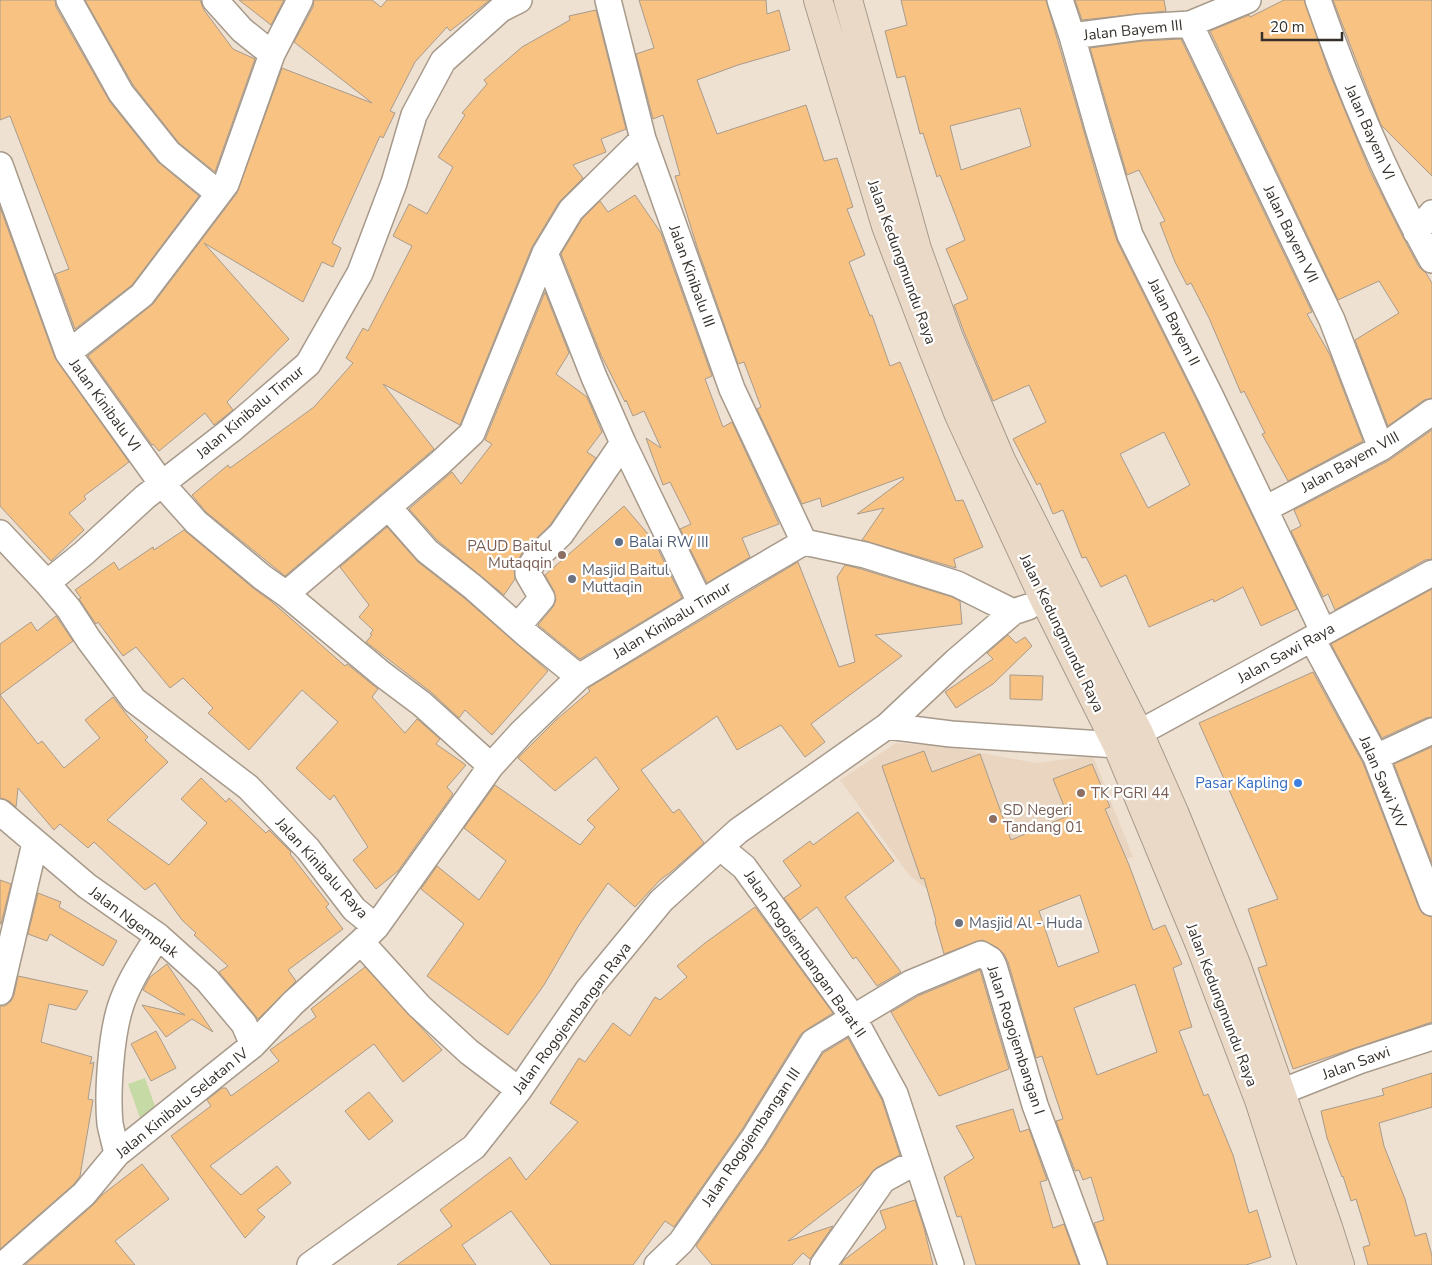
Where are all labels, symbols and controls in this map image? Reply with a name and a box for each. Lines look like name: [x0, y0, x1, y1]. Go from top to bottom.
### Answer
scale bar: [1262, 10, 1342, 42]
street label: Jalan Bayem III: [1082, 15, 1183, 45]
text: 20 m: [1270, 17, 1305, 37]
street label: Jalan Bayem VI: [1340, 80, 1400, 183]
street label: Jalan Kedungmundu Raya: [863, 176, 941, 347]
street label: Jalan Bayem VII: [1258, 181, 1323, 286]
street label: Jalan Kinibalu III: [664, 221, 720, 330]
street label: Jalan Bayem II: [1143, 274, 1205, 369]
street label: Jalan Kinibalu VI: [64, 354, 145, 455]
street label: Jalan Kinibalu Timur: [191, 361, 309, 464]
street label: Jalan Bayem VIII: [1296, 427, 1403, 498]
place label: Balai RW III: [629, 532, 709, 552]
place label: PAUD Baitul Mutaqqin: [467, 536, 553, 573]
marker: Balai RW III: [613, 536, 625, 548]
marker: PAUD Baitul Mutaqqin: [556, 549, 568, 561]
street label: Jalan Kedungmundu Raya: [1015, 550, 1109, 715]
place label: Masjid Baitul Muttaqin: [582, 560, 670, 597]
marker: Masjid Baitul Muttaqin: [566, 573, 578, 585]
street label: Jalan Kinibalu Timur: [608, 576, 736, 664]
street label: Jalan Sawi Raya: [1233, 618, 1338, 688]
street label: Jalan Sawi XIV: [1354, 732, 1412, 832]
place label: Pasar Kapling: [1195, 773, 1288, 793]
marker: Pasar Kapling: [1292, 777, 1304, 789]
place label: TK PGRI 44: [1091, 783, 1169, 803]
marker: TK PGRI 44: [1075, 787, 1087, 799]
place label: SD Negeri Tandang 01: [1003, 800, 1083, 837]
street label: Jalan Kinibalu Raya: [271, 813, 373, 923]
marker: SD Negeri Tandang 01: [987, 813, 999, 825]
street label: Jalan Rogojembangan Barat II: [739, 866, 870, 1042]
street label: Jalan Ngemplak: [84, 881, 183, 962]
place label: Masjid Al - Huda: [969, 913, 1083, 933]
marker: Masjid Al - Huda: [953, 917, 965, 929]
street label: Jalan Kedungmundu Raya: [1181, 920, 1262, 1090]
street label: Jalan Rogojembangan Raya: [508, 938, 636, 1099]
street label: Jalan Rogojembangan I: [982, 962, 1050, 1117]
street label: Jalan Sawi: [1318, 1041, 1393, 1085]
street label: Jalan Kinibalu Selatan IV: [111, 1043, 253, 1163]
street label: Jalan Rogojembangan III: [697, 1064, 805, 1211]

